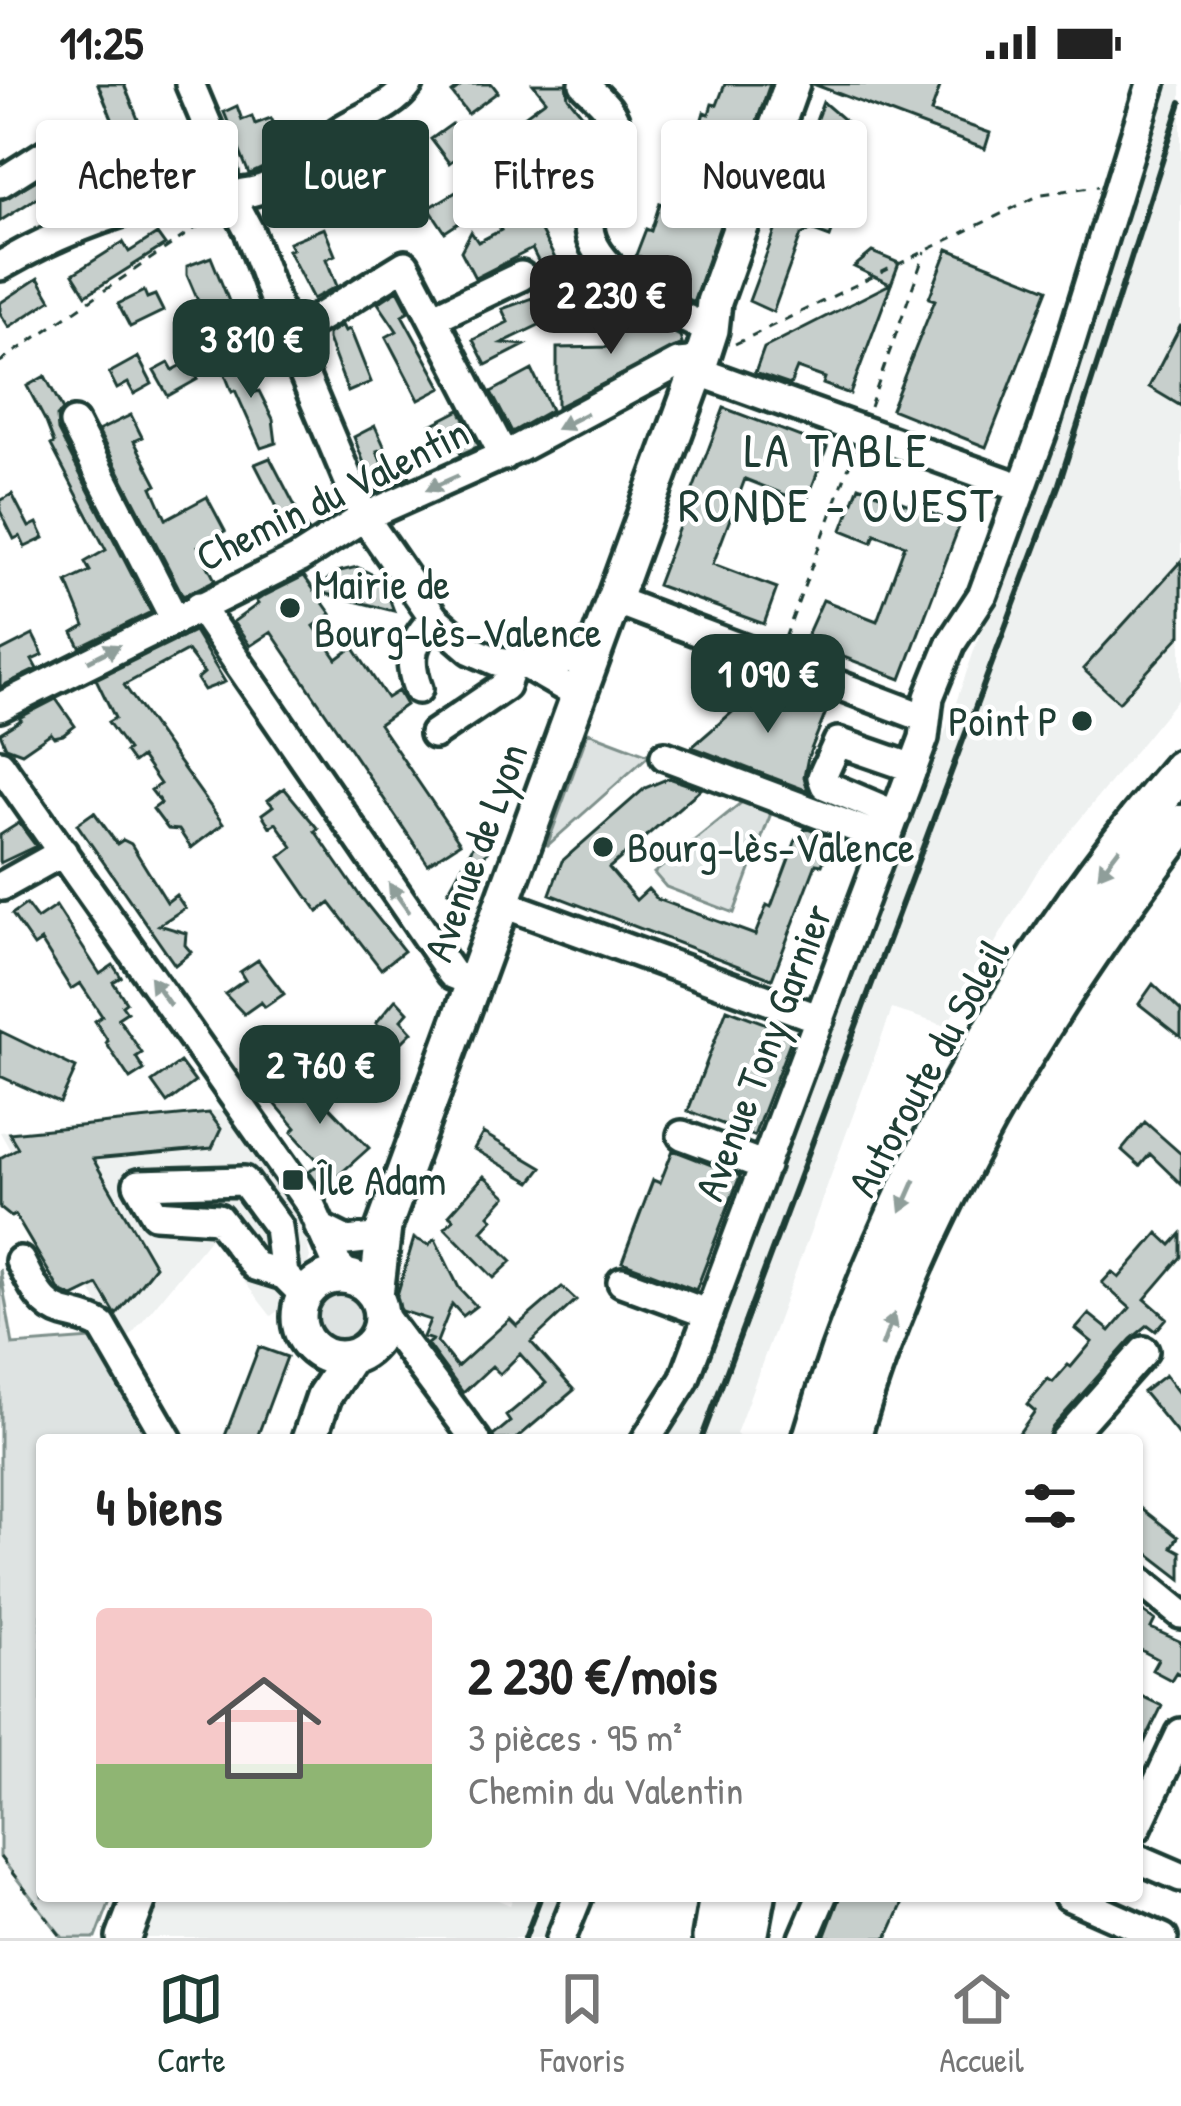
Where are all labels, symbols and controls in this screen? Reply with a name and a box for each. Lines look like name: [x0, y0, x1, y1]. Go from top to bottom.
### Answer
text: 11:25: [60, 12, 143, 73]
chip: Acheter: [36, 120, 238, 228]
chip: Louer: [262, 120, 429, 228]
chip: Filtres: [453, 120, 637, 228]
chip: Nouveau: [661, 120, 867, 228]
pin: 2 230 €: [500, 255, 722, 357]
text: 2 230 €: [557, 267, 665, 320]
pin: 3 810 €: [140, 299, 362, 401]
text: 3 810 €: [200, 311, 302, 364]
street label: Chemin du Valentin: [186, 403, 478, 584]
one-way arrow: [554, 410, 589, 431]
district label: LA TABLE RONDE - OUEST: [678, 417, 996, 537]
one-way arrow: [424, 474, 459, 494]
place label: Mairie de Bourg-lès-Valence: [314, 555, 602, 660]
marker: Mairie de Bourg-lès-Valence: [277, 595, 303, 621]
pin: 1 090 €: [657, 634, 879, 736]
one-way arrow: [87, 644, 121, 664]
text: 1 090 €: [718, 646, 818, 699]
place label: Point P: [948, 692, 1058, 749]
marker: Point P: [1069, 708, 1095, 734]
street label: Avenue de Lyon: [409, 735, 540, 969]
place label: Bourg-lès-Valence: [627, 818, 915, 875]
marker: Bourg-lès-Valence: [590, 834, 616, 860]
one-way arrow: [1097, 847, 1121, 878]
one-way arrow: [389, 882, 412, 914]
street label: Avenue Tony Garnier: [680, 895, 845, 1208]
street label: Autoroute du Soleil: [833, 927, 1022, 1206]
one-way arrow: [149, 975, 172, 1007]
pin: 2 760 €: [209, 1025, 431, 1127]
text: 2 760 €: [266, 1037, 374, 1090]
place label: Île Adam: [316, 1151, 446, 1208]
marker: Île Adam: [280, 1167, 306, 1193]
one-way arrow: [897, 1179, 917, 1214]
one-way arrow: [880, 1311, 899, 1347]
text: 4 biens: [96, 1472, 222, 1541]
icon: filters: [1017, 1473, 1083, 1539]
text: 2 230 €/mois: [468, 1641, 717, 1710]
icon: home: [192, 1656, 336, 1800]
text: 3 pièces · 95 m²: [468, 1710, 682, 1763]
text: Chemin du Valentin: [468, 1763, 743, 1816]
tab: Carte: [157, 1966, 226, 2082]
tab: Favoris: [540, 1966, 625, 2082]
tab: Accueil: [939, 1966, 1024, 2082]

